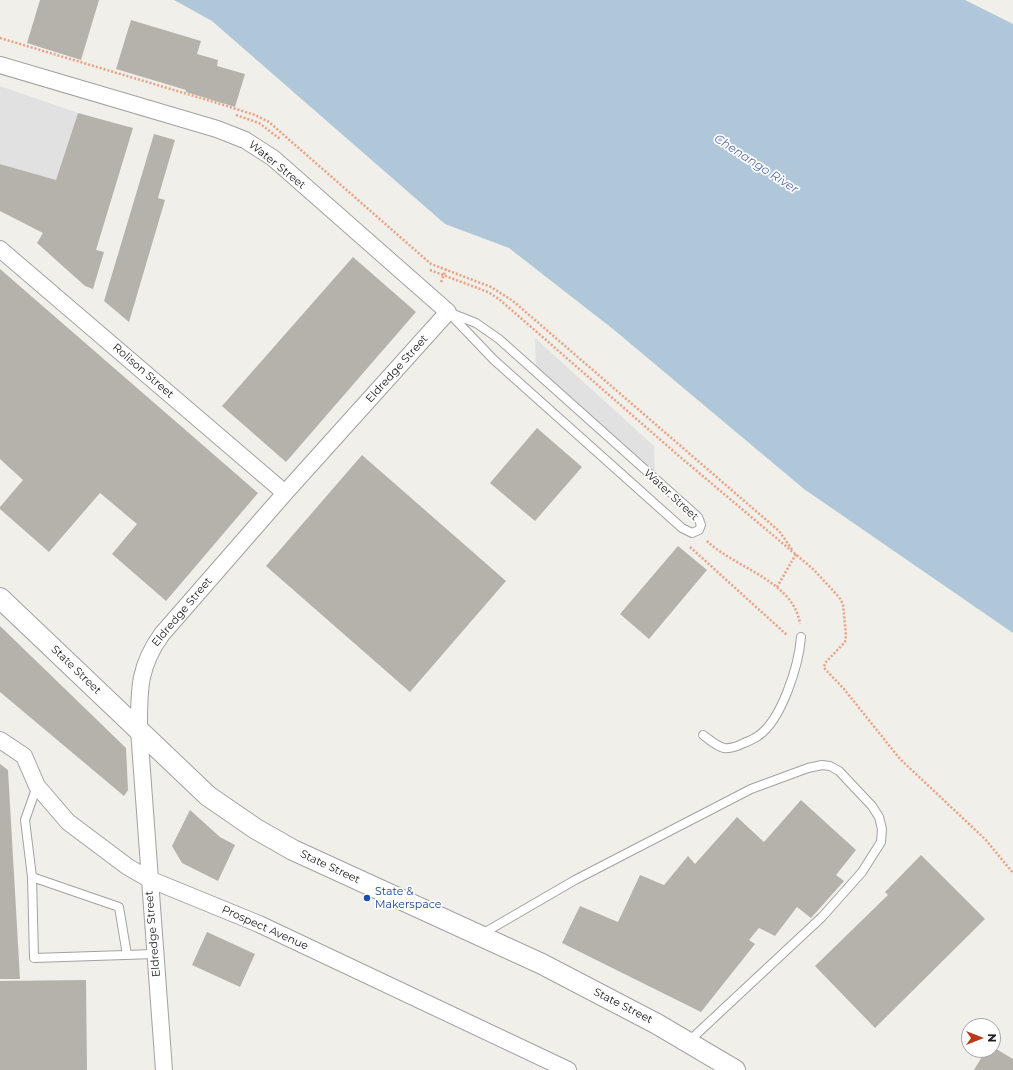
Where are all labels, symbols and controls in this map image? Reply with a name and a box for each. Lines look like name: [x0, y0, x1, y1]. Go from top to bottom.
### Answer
water label: Chenango River: [711, 131, 801, 197]
street label: Water Street: [246, 138, 308, 192]
street label: Eldredge Street: [363, 332, 431, 406]
street label: Rolison Street: [110, 341, 176, 401]
street label: Water Street: [641, 466, 701, 524]
street label: Eldredge Street: [149, 575, 215, 649]
street label: State Street: [48, 643, 104, 697]
street label: State Street: [298, 847, 362, 887]
place label: State & Makerspace: [375, 885, 441, 911]
street label: Eldredge Street: [143, 890, 163, 978]
marker: State & Makerspace: [362, 893, 372, 903]
street label: Prospect Avenue: [220, 903, 310, 953]
street label: State Street: [591, 985, 655, 1027]
north arrow: [961, 1018, 1001, 1058]
text: N: [985, 1034, 999, 1042]

